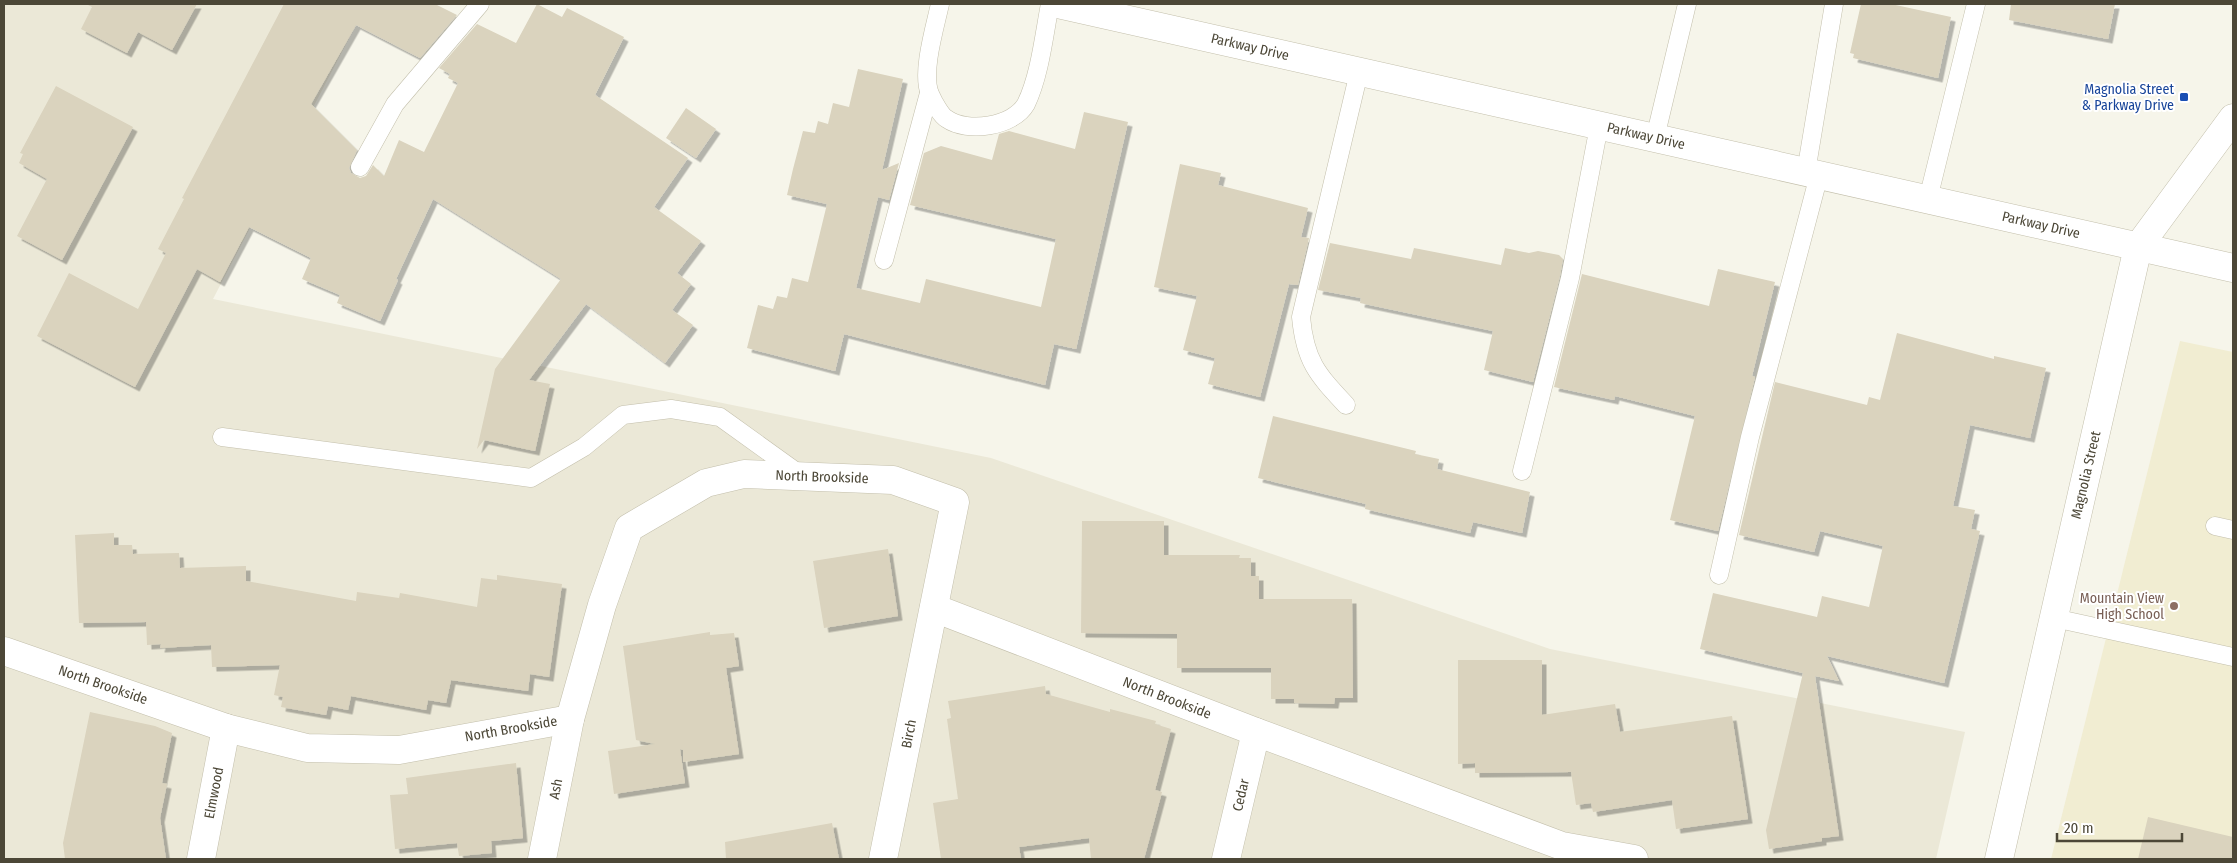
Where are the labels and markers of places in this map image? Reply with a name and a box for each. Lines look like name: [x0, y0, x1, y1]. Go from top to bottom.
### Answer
place label: Magnolia Street & Parkway Drive: [2082, 81, 2174, 114]
marker: Magnolia Street & Parkway Drive: [2178, 91, 2190, 103]
place label: Mountain View High School: [2080, 590, 2164, 623]
marker: Mountain View High School: [2168, 600, 2180, 612]

